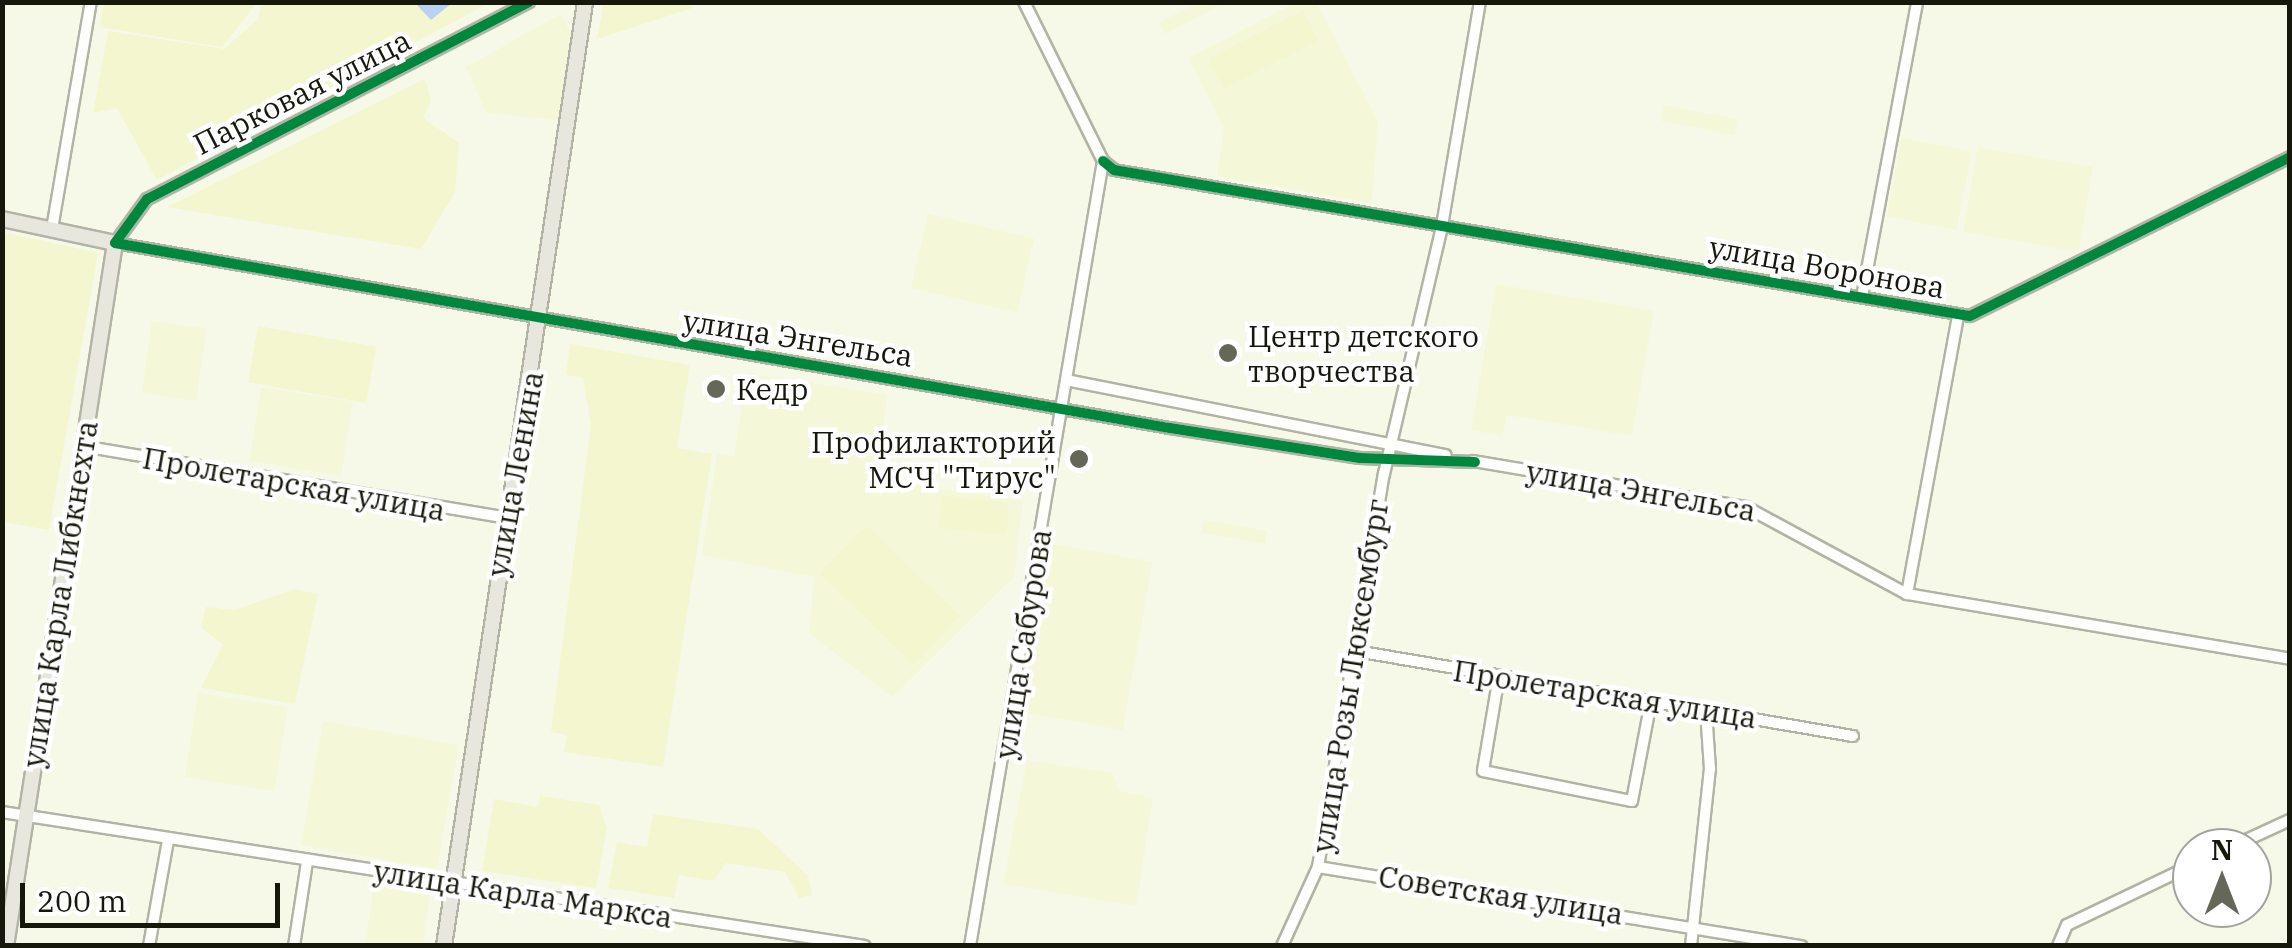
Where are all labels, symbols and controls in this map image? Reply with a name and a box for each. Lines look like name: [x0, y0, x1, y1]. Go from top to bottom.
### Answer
street label: Парковая улица: [187, 22, 417, 162]
street label: улица Воронова: [1706, 229, 1948, 305]
street label: улица Энгельса: [680, 302, 916, 374]
place label: Центр детского творчества: [1248, 318, 1479, 388]
marker: Центр детского творчества: [1217, 342, 1239, 364]
street label: улица Ленина: [479, 368, 551, 580]
place label: Кедр: [736, 371, 808, 407]
marker: Кедр: [705, 378, 727, 400]
street label: улица Карла Либкнехта: [15, 418, 105, 770]
place label: Профилакторий МСЧ "Тирус": [811, 424, 1056, 494]
street label: Пролетарская улица: [140, 440, 448, 528]
marker: Профилакторий МСЧ "Тирус": [1066, 446, 1092, 472]
street label: улица Энгельса: [1523, 453, 1759, 529]
street label: улица Розы Люксембург: [1304, 496, 1396, 856]
street label: улица Сабурова: [987, 526, 1059, 762]
street label: Пролетарская улица: [1451, 652, 1759, 736]
north arrow: [2172, 828, 2272, 928]
text: N: [2211, 831, 2233, 868]
street label: улица Карла Маркса: [371, 853, 675, 935]
street label: Советская улица: [1376, 858, 1626, 932]
scale bar: [25, 863, 285, 925]
text: 200 m: [37, 881, 127, 920]

